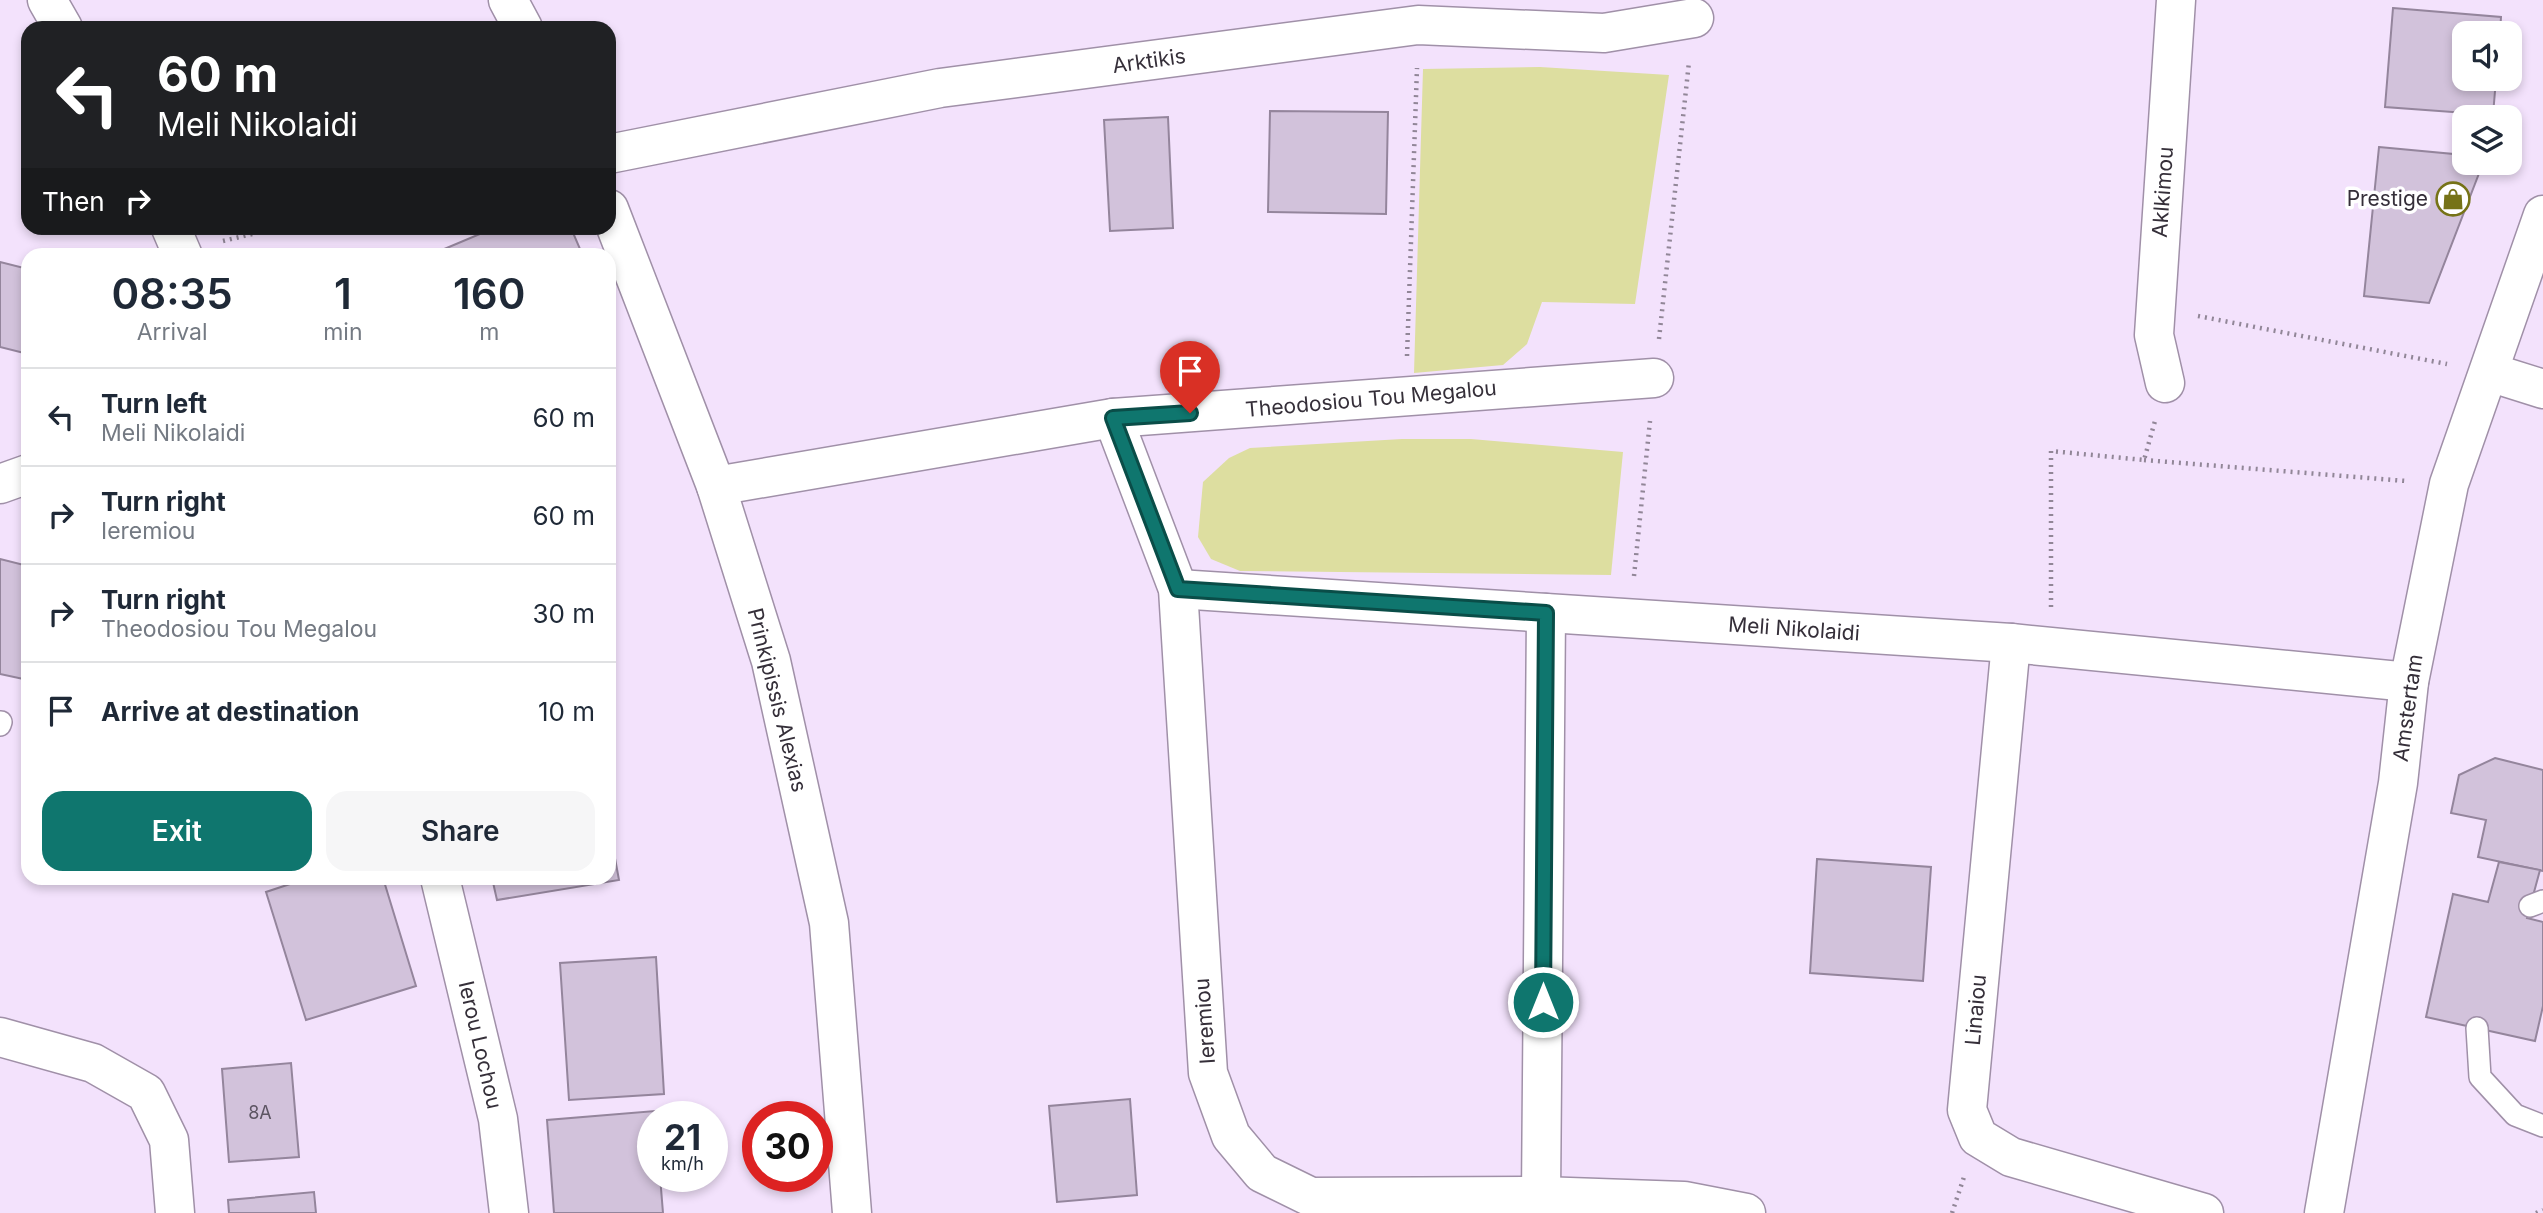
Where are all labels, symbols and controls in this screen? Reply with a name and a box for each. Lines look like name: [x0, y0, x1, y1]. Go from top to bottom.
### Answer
map controls: [2452, 21, 2522, 175]
button: sound: [2452, 21, 2522, 91]
street label: Arktikis: [1111, 43, 1187, 78]
text: 60 m: [157, 45, 278, 104]
icon: left: [42, 49, 133, 140]
text: Meli Nikolaidi: [157, 105, 358, 144]
button: layers: [2452, 105, 2522, 175]
street label: Aklkimou: [2147, 146, 2178, 238]
shop icon: Prestige: [2434, 180, 2472, 218]
icon: right: [119, 182, 157, 220]
text: Then: [42, 186, 105, 217]
place label: Prestige: [2347, 186, 2428, 211]
text: 08:35: [112, 268, 233, 319]
text: 1: [334, 268, 352, 319]
text: 160: [453, 268, 525, 319]
text: Arrival: [137, 318, 208, 346]
text: min: [323, 318, 363, 346]
text: m: [479, 318, 499, 346]
pin: [1160, 341, 1220, 413]
icon: arrive: [1171, 352, 1209, 390]
street label: Theodosiou Tou Megalou: [1244, 375, 1498, 422]
text: Turn left: [101, 388, 207, 419]
icon: left: [42, 398, 80, 436]
text: 60 m: [532, 402, 595, 433]
text: Meli Nikolaidi: [101, 419, 245, 447]
text: Turn right: [101, 486, 226, 517]
icon: right: [42, 496, 80, 534]
text: 60 m: [532, 500, 595, 531]
text: Ieremiou: [101, 517, 195, 545]
text: Turn right: [101, 584, 226, 615]
icon: right: [42, 594, 80, 632]
text: 30 m: [532, 598, 595, 629]
street label: Prinkipissis Alexias: [743, 605, 812, 794]
street label: Meli Nikolaidi: [1727, 611, 1861, 646]
text: Theodosiou Tou Megalou: [101, 615, 377, 643]
street label: Amstertam: [2388, 653, 2427, 763]
icon: arrive: [42, 692, 80, 730]
text: Arrive at destination: [101, 696, 360, 727]
text: 10 m: [538, 696, 595, 727]
button: Exit: [42, 791, 312, 871]
button: Share: [326, 791, 595, 871]
position arrow: [1506, 965, 1580, 1039]
street label: Linaiou: [1960, 973, 1991, 1047]
street label: Ieremiou: [1189, 977, 1220, 1065]
street label: Ierou Lochou: [454, 979, 507, 1111]
speed limit sign: 30: [742, 1101, 833, 1192]
house number: 8A: [248, 1102, 272, 1123]
text: 21: [664, 1116, 701, 1158]
text: km/h: [661, 1153, 704, 1174]

